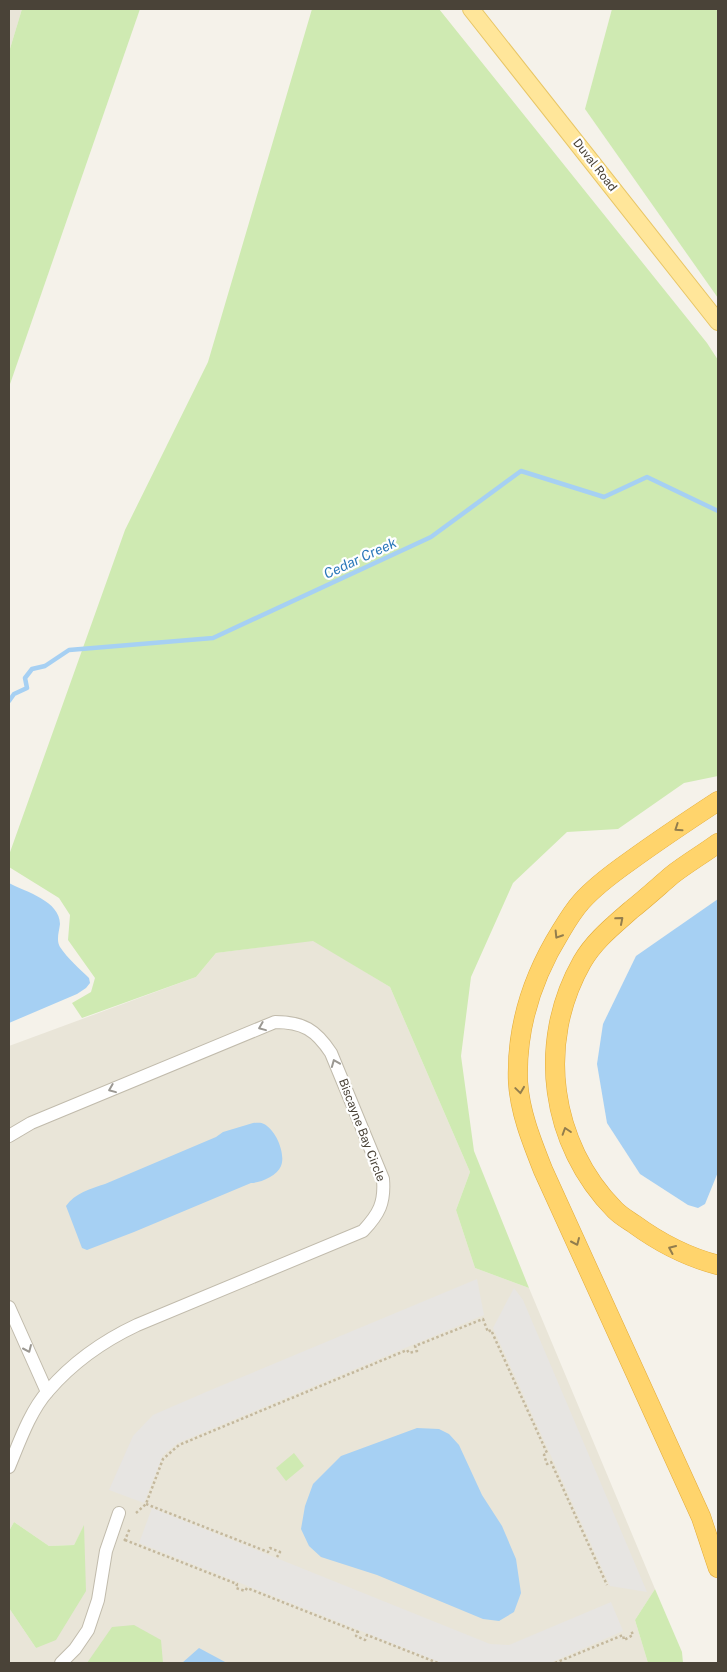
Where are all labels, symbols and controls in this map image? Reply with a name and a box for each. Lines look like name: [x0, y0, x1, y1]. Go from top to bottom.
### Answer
street label: Duval Road: [570, 136, 620, 194]
water label: Cedar Creek: [321, 534, 399, 582]
one-way arrow: [674, 821, 683, 831]
one-way arrow: [614, 917, 623, 925]
one-way arrow: [555, 930, 565, 939]
one-way arrow: [258, 1021, 267, 1031]
one-way arrow: [331, 1059, 342, 1068]
street label: Biscayne Bay Circle: [336, 1077, 388, 1184]
one-way arrow: [108, 1083, 117, 1093]
one-way arrow: [514, 1086, 524, 1095]
one-way arrow: [562, 1128, 572, 1136]
one-way arrow: [569, 1237, 580, 1246]
one-way arrow: [668, 1244, 677, 1255]
one-way arrow: [21, 1344, 32, 1353]

